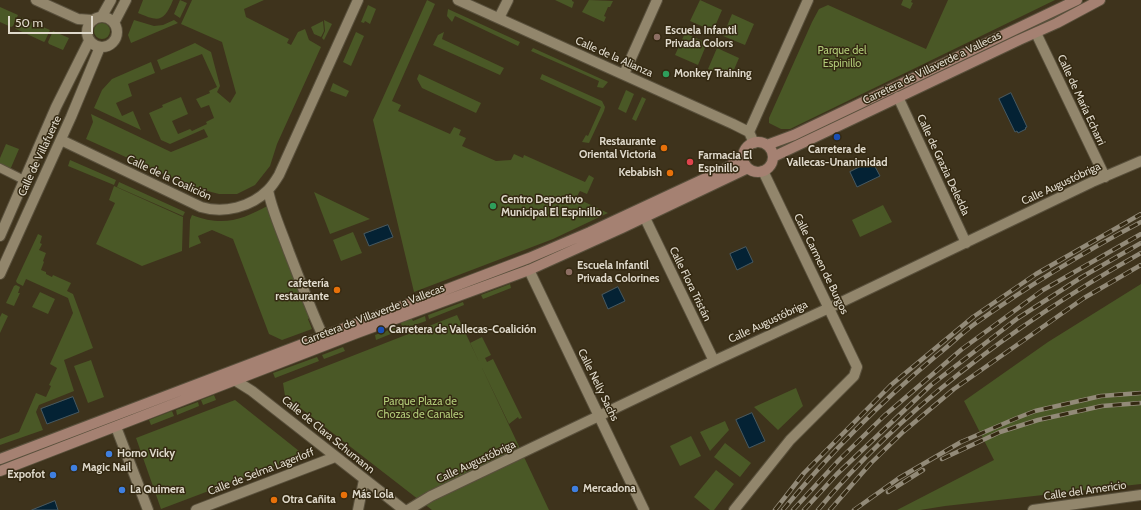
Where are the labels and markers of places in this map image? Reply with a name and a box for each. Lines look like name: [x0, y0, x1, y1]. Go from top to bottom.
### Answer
place label: Escuela Infantil Privada Colors: [665, 24, 737, 50]
marker: Escuela Infantil Privada Colors: [652, 32, 662, 42]
place label: Monkey Training: [674, 67, 752, 81]
marker: Monkey Training: [661, 69, 671, 79]
marker: Carretera de Vallecas-Unanimidad: [832, 132, 842, 142]
place label: Restaurante Oriental Victoria: [579, 135, 656, 161]
marker: Restaurante Oriental Victoria: [659, 143, 669, 153]
place label: Carretera de Vallecas-Unanimidad: [786, 143, 888, 169]
place label: Farmacia El Espinillo: [698, 149, 752, 175]
marker: Farmacia El Espinillo: [685, 157, 695, 167]
place label: Kebabish: [618, 166, 662, 180]
marker: Kebabish: [665, 168, 675, 178]
place label: Centro Deportivo Municipal El Espinillo: [501, 193, 602, 219]
marker: Centro Deportivo Municipal El Espinillo: [488, 201, 498, 211]
place label: Escuela Infantil Privada Colorines: [577, 259, 659, 285]
marker: Escuela Infantil Privada Colorines: [564, 267, 574, 277]
place label: cafetería restaurante: [275, 277, 329, 303]
marker: cafetería restaurante: [332, 285, 342, 295]
place label: Carretera de Vallecas-Coalición: [389, 323, 536, 337]
marker: Carretera de Vallecas-Coalición: [376, 325, 386, 335]
place label: Horno Vicky: [117, 447, 175, 461]
marker: Horno Vicky: [104, 449, 114, 459]
place label: Magic Nail: [82, 461, 131, 475]
marker: Magic Nail: [69, 463, 79, 473]
place label: Expofot: [7, 468, 45, 482]
marker: Expofot: [48, 470, 58, 480]
place label: Mercadona: [583, 482, 636, 496]
place label: La Quimera: [130, 483, 185, 497]
marker: Mercadona: [570, 484, 580, 494]
marker: La Quimera: [117, 485, 127, 495]
place label: Más Lola: [352, 488, 394, 502]
marker: Más Lola: [339, 490, 349, 500]
place label: Otra Cañita: [282, 493, 336, 507]
marker: Otra Cañita: [269, 495, 279, 505]

